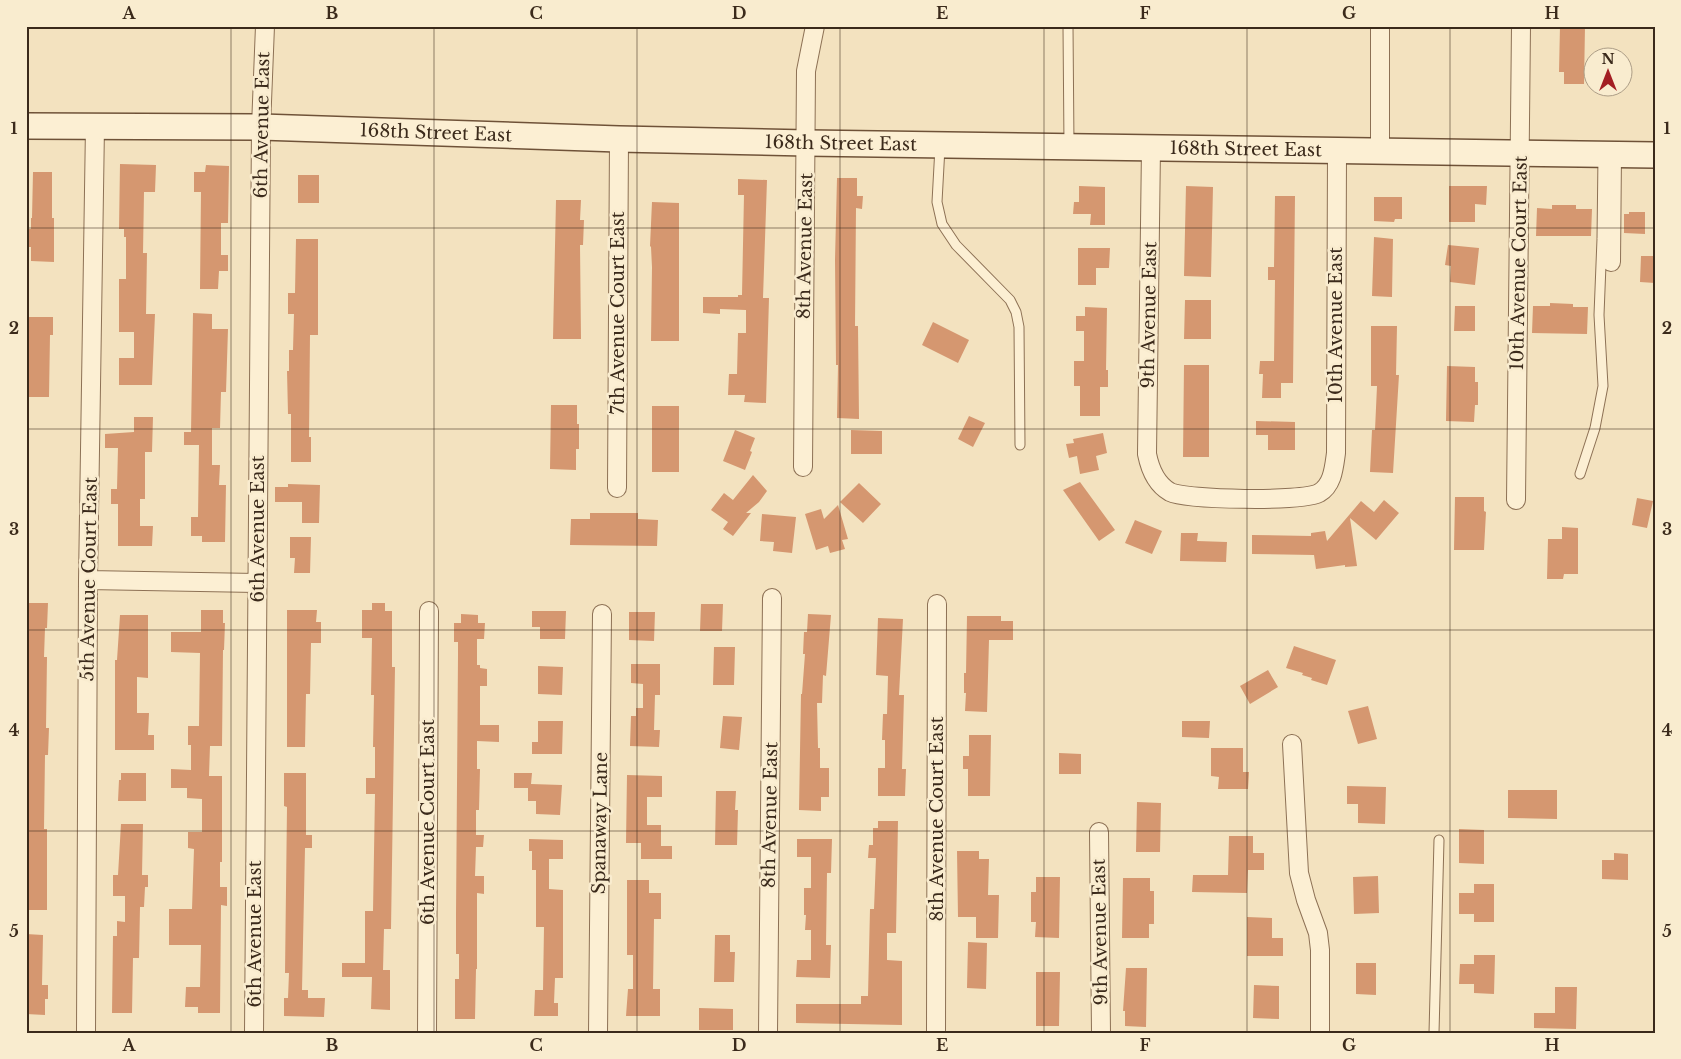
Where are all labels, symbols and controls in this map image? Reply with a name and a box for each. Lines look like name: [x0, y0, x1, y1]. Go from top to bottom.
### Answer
text: A: [122, 3, 137, 23]
text: B: [326, 3, 339, 23]
text: C: [529, 3, 543, 23]
text: D: [732, 3, 746, 23]
text: E: [936, 3, 948, 23]
text: F: [1139, 3, 1151, 23]
text: G: [1342, 3, 1356, 23]
text: H: [1544, 3, 1560, 23]
north arrow: [1584, 48, 1634, 98]
text: N: [1601, 50, 1615, 68]
street label: 6th Avenue East: [250, 51, 274, 199]
text: 1: [11, 118, 18, 138]
text: 1: [1664, 118, 1671, 138]
street label: 168th Street East: [359, 119, 513, 146]
street label: 168th Street East: [764, 131, 917, 156]
street label: 168th Street East: [1169, 137, 1322, 161]
street label: 10th Avenue Court East: [1506, 155, 1532, 371]
street label: 8th Avenue East: [793, 172, 817, 319]
street label: 7th Avenue Court East: [607, 211, 629, 415]
street label: 9th Avenue East: [1137, 241, 1161, 389]
street label: 10th Avenue East: [1325, 247, 1347, 403]
text: 2: [9, 318, 19, 338]
text: 2: [1662, 318, 1672, 338]
street label: 6th Avenue East: [247, 455, 269, 602]
street label: 5th Avenue Court East: [76, 476, 102, 681]
text: 3: [9, 519, 19, 539]
text: 3: [1662, 519, 1672, 539]
street label: 8th Avenue Court East: [926, 716, 948, 922]
street label: 6th Avenue Court East: [417, 719, 439, 925]
text: 4: [9, 720, 19, 740]
text: 4: [1662, 720, 1672, 740]
street label: 8th Avenue East: [758, 741, 782, 888]
street label: Spanaway Lane: [588, 752, 612, 894]
street label: 9th Avenue East: [1088, 858, 1112, 1006]
street label: 6th Avenue East: [244, 860, 266, 1007]
text: 5: [9, 921, 19, 941]
text: 5: [1662, 921, 1672, 941]
text: A: [122, 1035, 137, 1055]
text: B: [326, 1035, 339, 1055]
text: C: [529, 1035, 543, 1055]
text: D: [732, 1035, 746, 1055]
text: E: [936, 1035, 948, 1055]
text: F: [1139, 1035, 1151, 1055]
text: G: [1342, 1035, 1356, 1055]
text: H: [1544, 1035, 1560, 1055]

